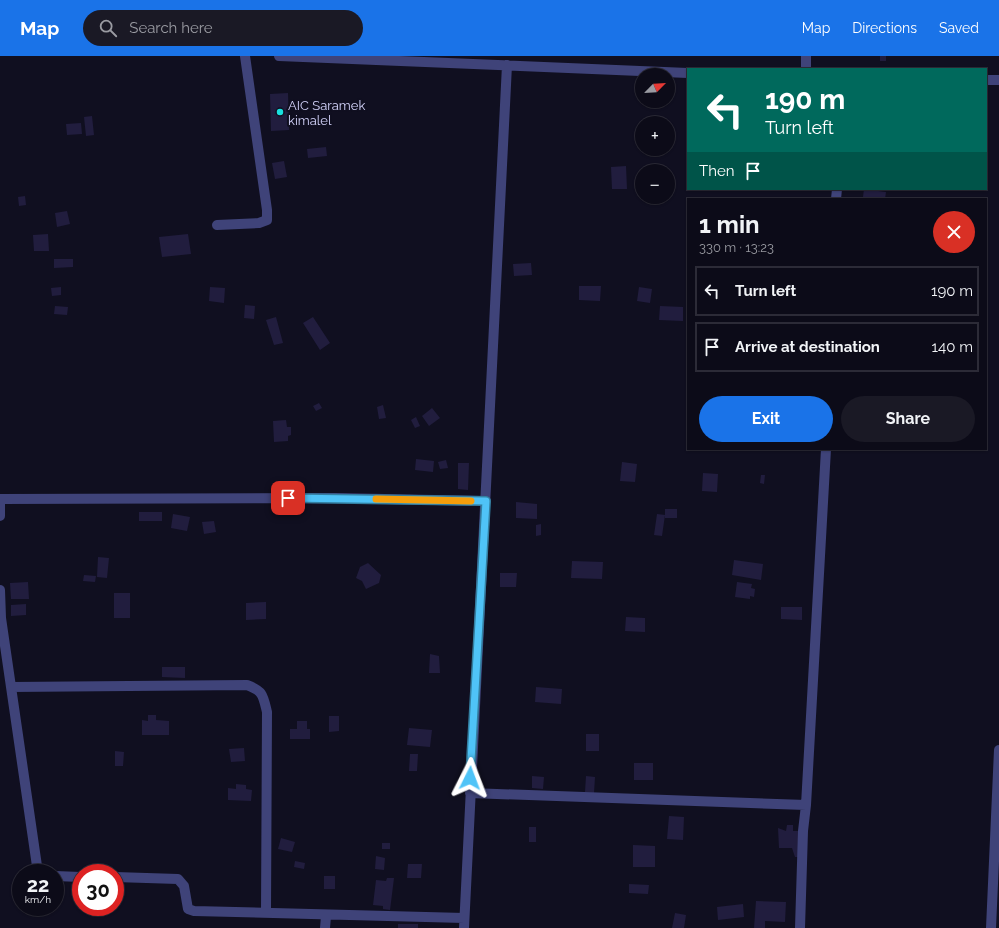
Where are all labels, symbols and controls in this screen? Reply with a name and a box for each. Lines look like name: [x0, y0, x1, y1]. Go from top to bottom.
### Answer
search box: [83, 10, 363, 46]
text: Map: [20, 17, 59, 39]
icon: search: [97, 17, 119, 39]
text: Search here: [129, 19, 213, 37]
text: Map: [802, 20, 830, 36]
text: Directions: [852, 20, 917, 36]
text: Saved: [939, 20, 979, 36]
north arrow: [635, 68, 675, 108]
map controls: [635, 68, 675, 204]
text: 190 m: [765, 83, 845, 116]
icon: left: [699, 84, 751, 136]
place label: AIC Saramek kimalel: [288, 98, 365, 128]
marker: AIC Saramek kimalel: [275, 107, 285, 117]
button: +: [635, 116, 675, 156]
text: Turn left: [765, 117, 834, 138]
icon: arrive: [742, 160, 764, 182]
text: Then: [699, 162, 734, 180]
button: −: [635, 164, 675, 204]
text: 1 min: [699, 210, 760, 239]
button: close: [933, 211, 975, 253]
text: 330 m · 13:23: [699, 240, 774, 255]
icon: left: [701, 280, 723, 302]
text: Turn left: [735, 282, 796, 300]
text: 190 m: [931, 282, 973, 300]
icon: arrive: [701, 336, 723, 358]
text: Arrive at destination: [735, 338, 880, 356]
text: 140 m: [932, 338, 973, 356]
button: Exit: [699, 396, 833, 442]
button: Share: [841, 396, 975, 442]
pin: [271, 481, 305, 515]
icon: arrive: [277, 487, 299, 509]
position arrow: [449, 757, 491, 799]
speed limit sign: 30: [72, 864, 124, 916]
text: 22: [27, 873, 49, 897]
text: km/h: [25, 894, 51, 905]

